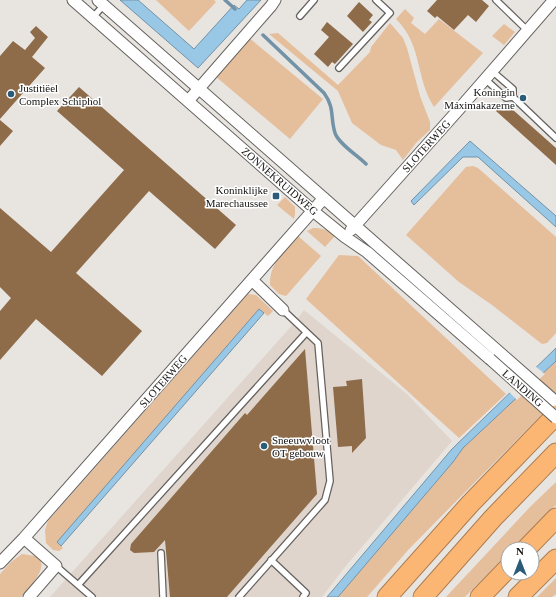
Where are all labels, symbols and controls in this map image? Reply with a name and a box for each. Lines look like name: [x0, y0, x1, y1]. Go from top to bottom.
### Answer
place label: Justitiëel Complex Schiphol: [19, 82, 101, 107]
place label: Koningin Máximakazerne: [444, 86, 515, 111]
marker: Justitiëel Complex Schiphol: [6, 89, 16, 99]
marker: Koningin Máximakazerne: [518, 93, 528, 103]
street label: SLOTERWEG: [399, 117, 453, 175]
street label: ZONNEKRUIDWEG: [239, 145, 321, 217]
place label: Koninklijke Marechaussee: [206, 184, 268, 209]
marker: Koninklijke Marechaussee: [271, 191, 281, 201]
street label: SLOTERWEG: [137, 352, 189, 410]
street label: LANDING: [500, 367, 546, 409]
place label: Sneeuwvloot OT gebouw: [272, 434, 329, 459]
marker: Sneeuwvloot OT gebouw: [259, 441, 269, 451]
north arrow: [500, 541, 540, 581]
text: N: [516, 545, 524, 557]

